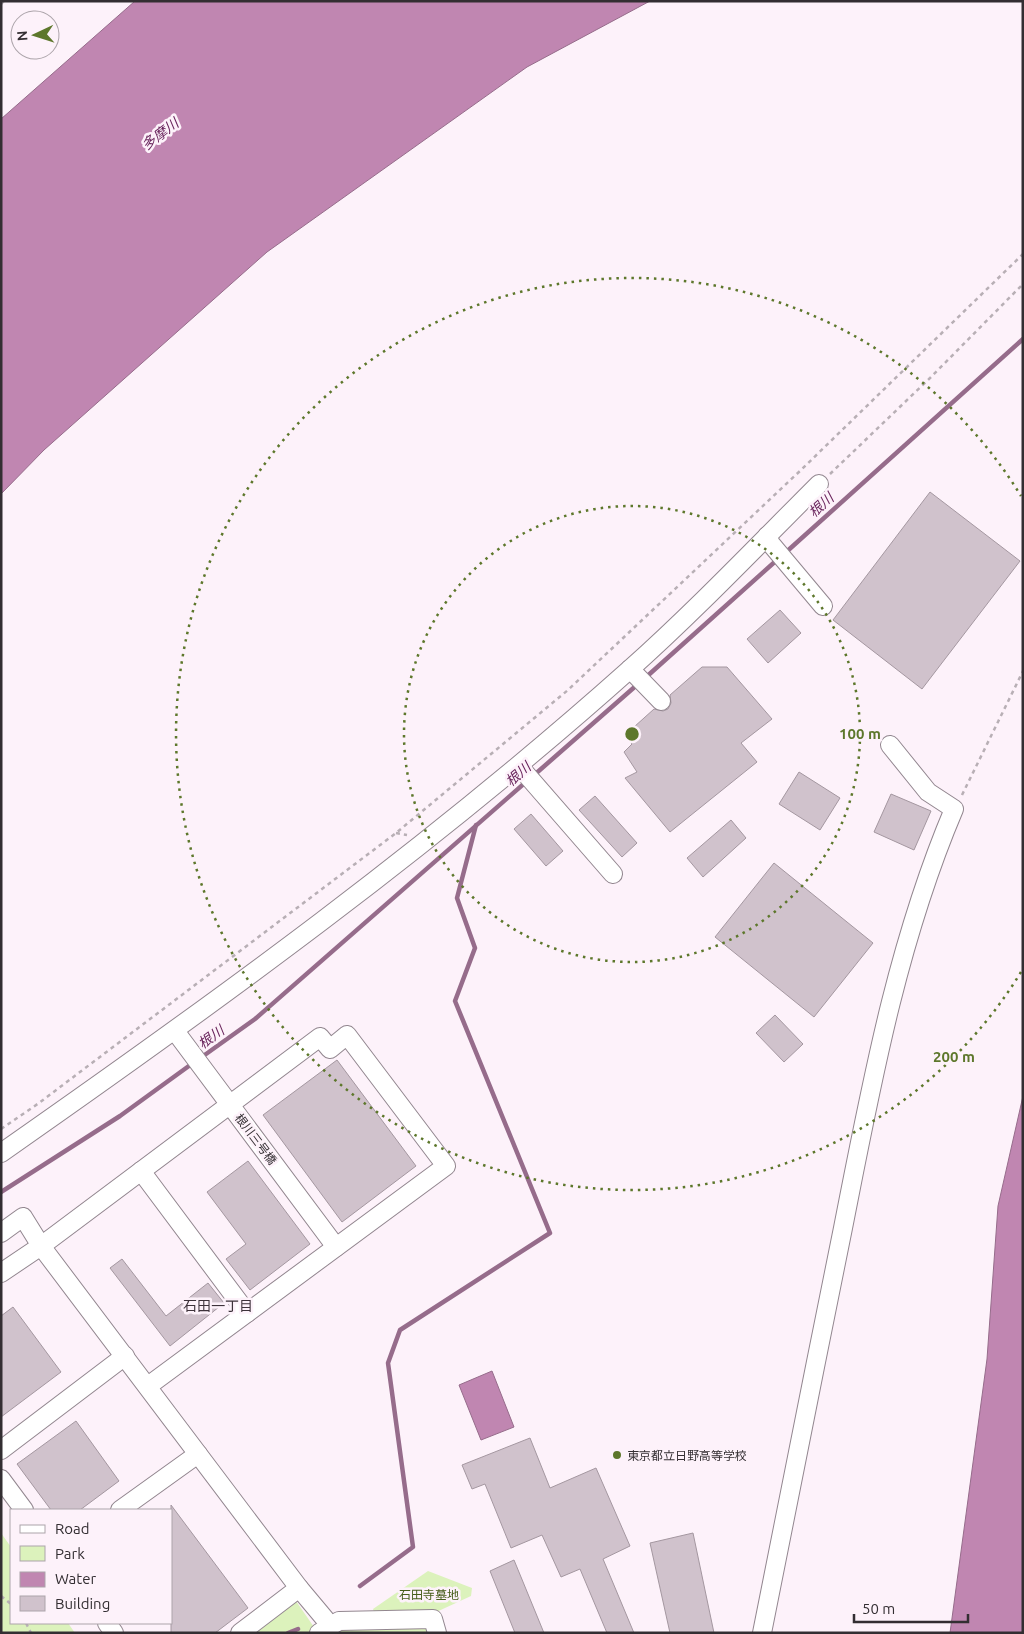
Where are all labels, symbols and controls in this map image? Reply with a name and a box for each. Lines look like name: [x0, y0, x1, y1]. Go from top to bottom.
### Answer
north arrow: [10, 10, 60, 60]
text: N: [14, 30, 30, 42]
water label: 多摩川: [138, 114, 183, 153]
water label: 根川: [805, 488, 838, 520]
centre of rings: [623, 725, 641, 743]
text: 100 m: [839, 725, 881, 742]
water label: 根川: [502, 757, 535, 789]
water label: 根川: [195, 1021, 229, 1052]
text: 200 m: [933, 1048, 975, 1065]
street label: 根川三号橋: [233, 1111, 279, 1167]
district label: 石田一丁目: [183, 1298, 253, 1314]
marker: 東京都立日野高等学校: [611, 1449, 623, 1461]
place label: 東京都立日野高等学校: [627, 1449, 747, 1462]
legend: [10, 1509, 172, 1624]
text: Road: [55, 1520, 90, 1537]
text: Park: [55, 1545, 85, 1562]
text: Water: [55, 1570, 96, 1587]
park label: 石田寺墓地: [399, 1588, 459, 1601]
scale bar: [854, 1592, 968, 1624]
text: Building: [55, 1595, 110, 1612]
text: 50 m: [862, 1600, 895, 1617]

